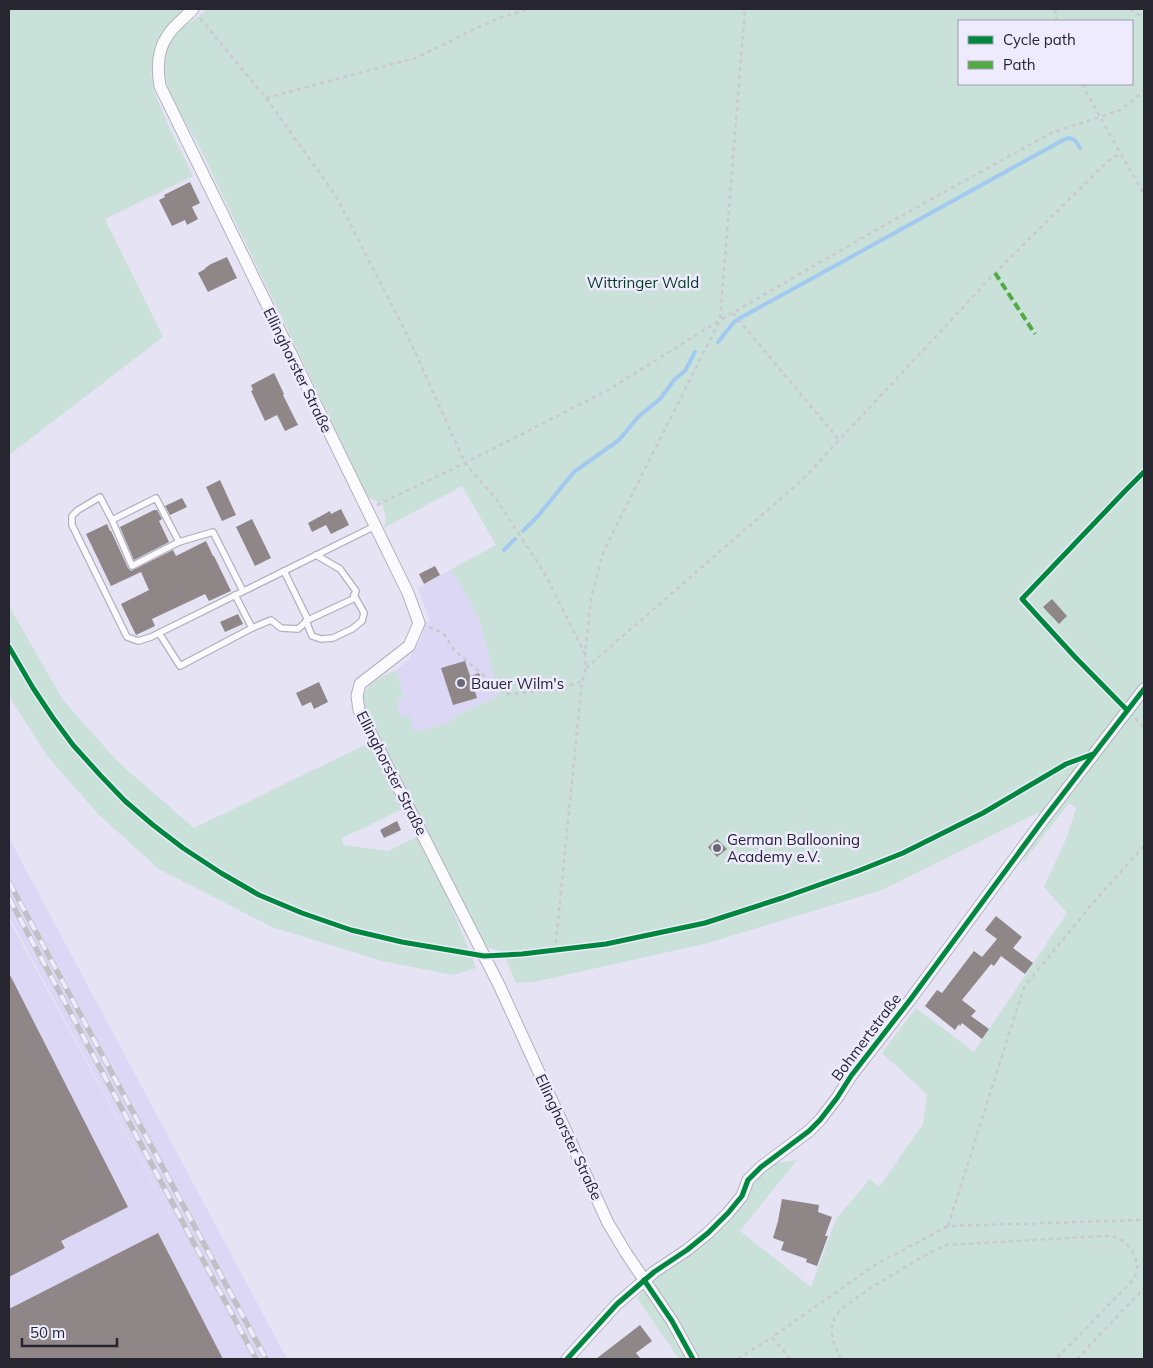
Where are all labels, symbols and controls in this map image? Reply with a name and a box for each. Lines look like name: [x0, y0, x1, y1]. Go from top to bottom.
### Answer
legend: [958, 20, 1133, 85]
text: Cycle path: [1003, 30, 1076, 49]
text: Path: [1003, 55, 1035, 74]
park label: Wittringer Wald: [587, 273, 699, 292]
street label: Ellinghorster Straße: [259, 304, 337, 436]
place label: Bauer Wilm's: [471, 674, 564, 693]
marker: Bauer Wilm's: [455, 677, 467, 689]
street label: Ellinghorster Straße: [352, 708, 432, 838]
place label: German Ballooning Academy e.V.: [727, 830, 860, 866]
marker: German Ballooning Academy e.V.: [711, 842, 723, 854]
street label: Bohmertstraße: [827, 989, 905, 1085]
street label: Ellinghorster Straße: [531, 1071, 607, 1203]
scale bar: [22, 1316, 118, 1348]
text: 50 m: [30, 1323, 65, 1342]

